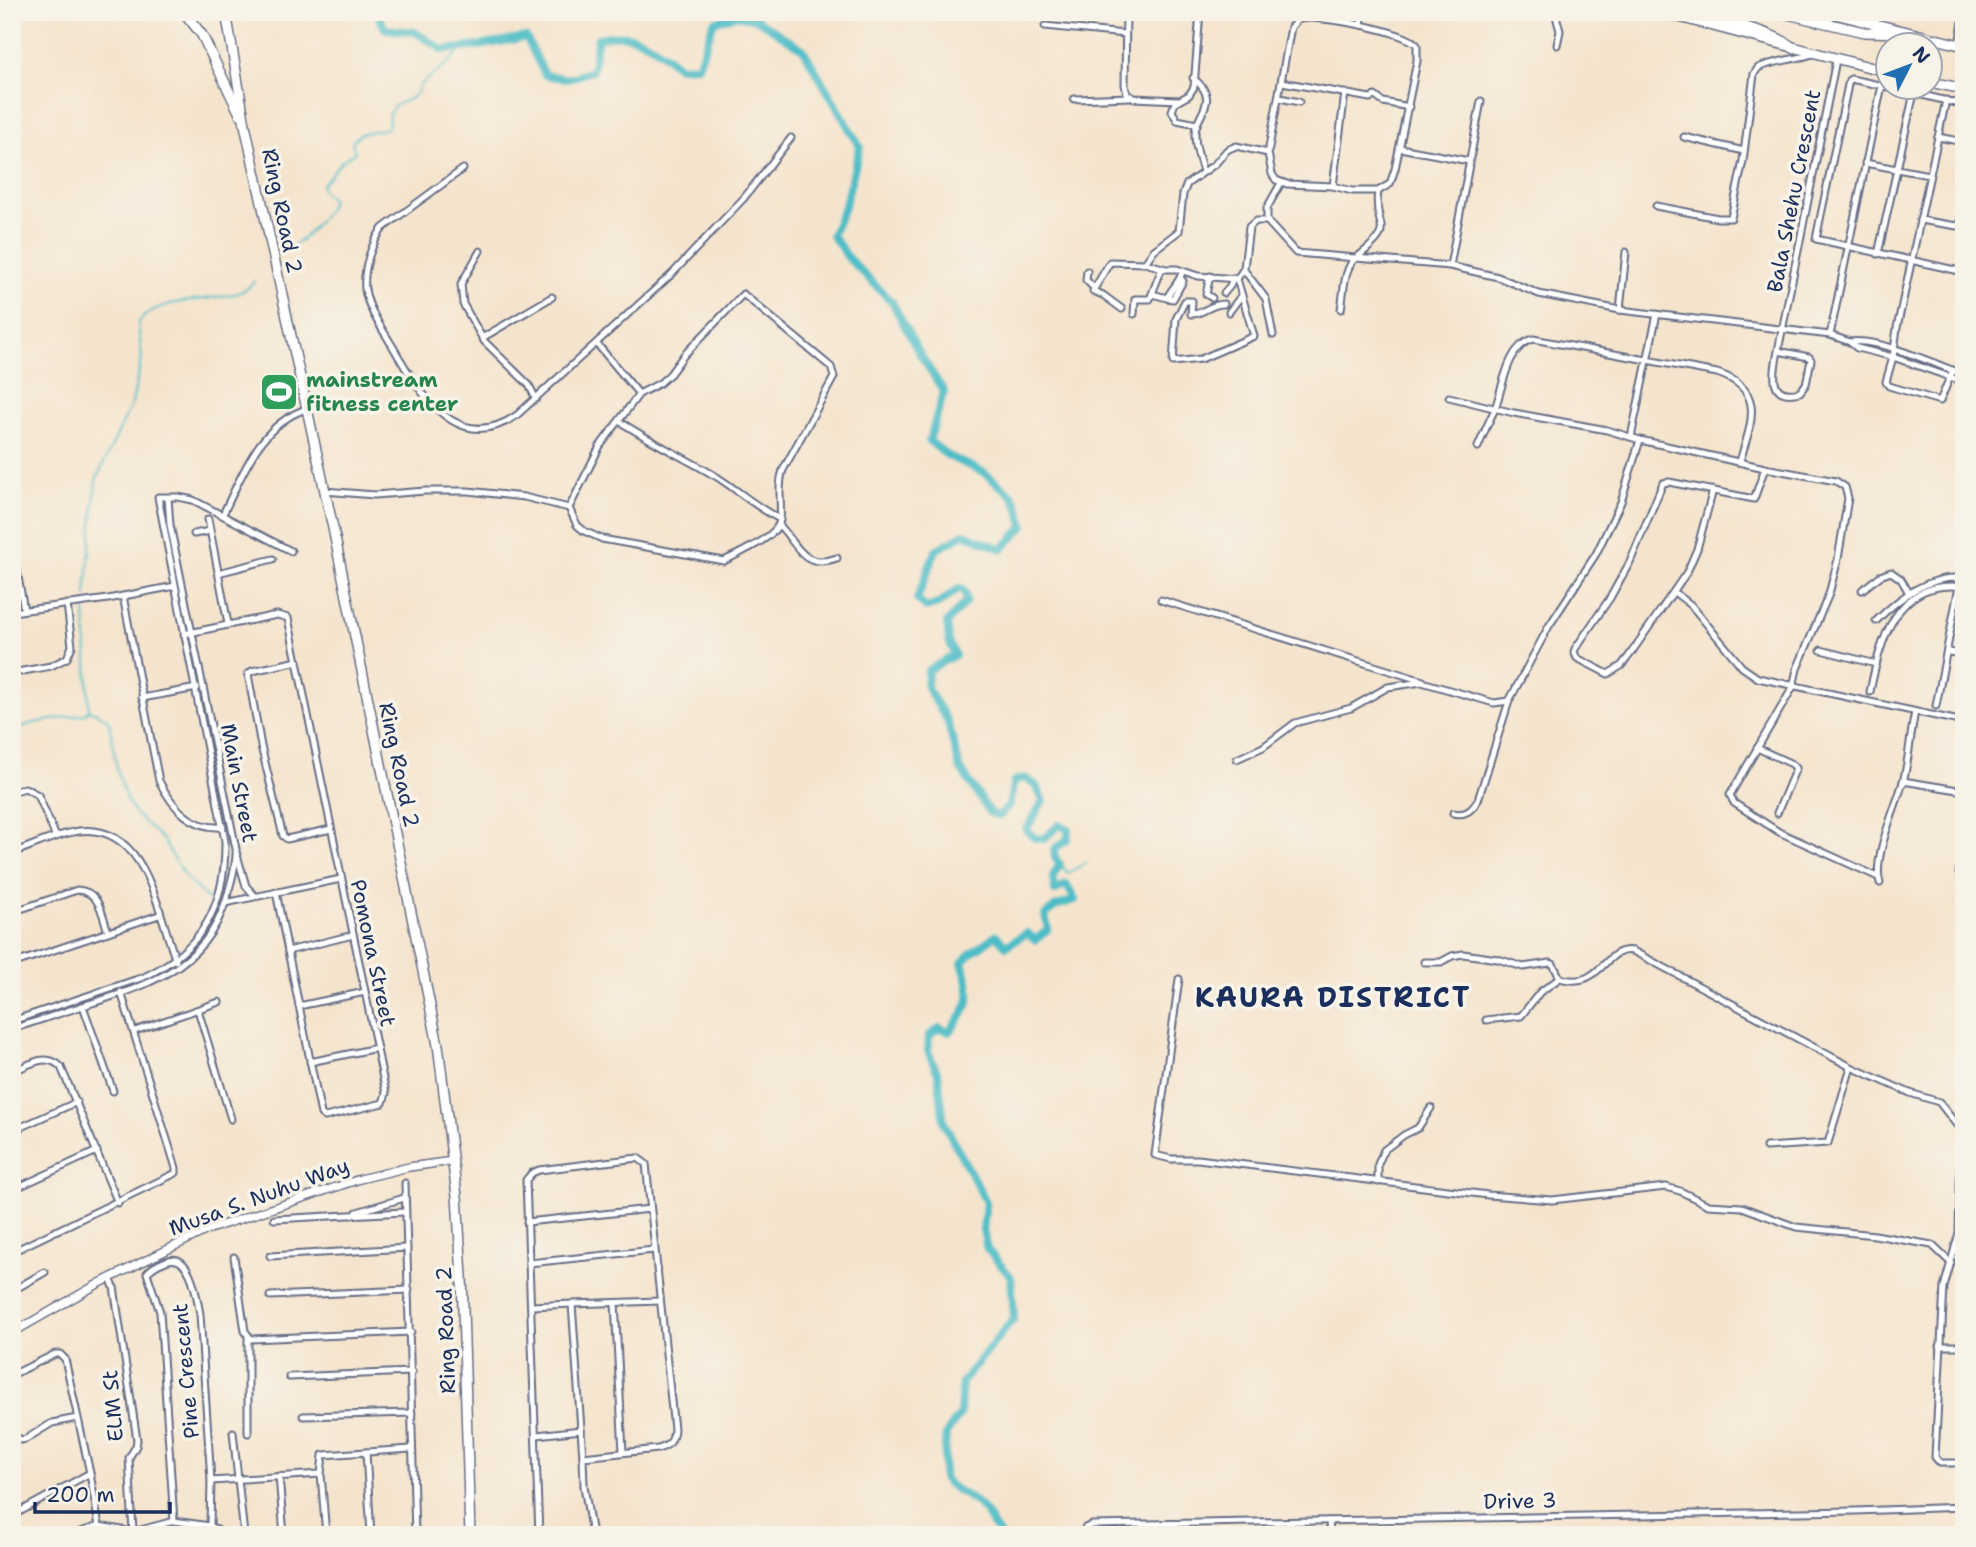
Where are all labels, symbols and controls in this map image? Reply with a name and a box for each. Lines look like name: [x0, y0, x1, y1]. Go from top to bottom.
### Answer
north arrow: [1874, 32, 1944, 102]
text: N: [1907, 41, 1936, 69]
street label: Bala Shehu Crescent: [1761, 87, 1827, 295]
street label: Ring Road 2: [255, 146, 309, 276]
place label: mainstream fitness center: [306, 366, 458, 418]
sports icon: mainstream fitness center: [258, 371, 300, 413]
street label: Ring Road 2: [372, 700, 426, 830]
street label: Main Street: [214, 721, 264, 845]
street label: Pomona Street: [344, 877, 402, 1029]
district label: KAURA DISTRICT: [1195, 978, 1471, 1016]
street label: Musa S. Nuhu Way: [165, 1151, 353, 1243]
street label: Ring Road 2: [430, 1266, 462, 1394]
street label: Pine Crescent: [166, 1302, 206, 1440]
street label: ELM St: [96, 1369, 130, 1443]
scale bar: [35, 1470, 170, 1514]
text: 200 m: [46, 1481, 115, 1509]
street label: Drive 3: [1483, 1486, 1557, 1516]

